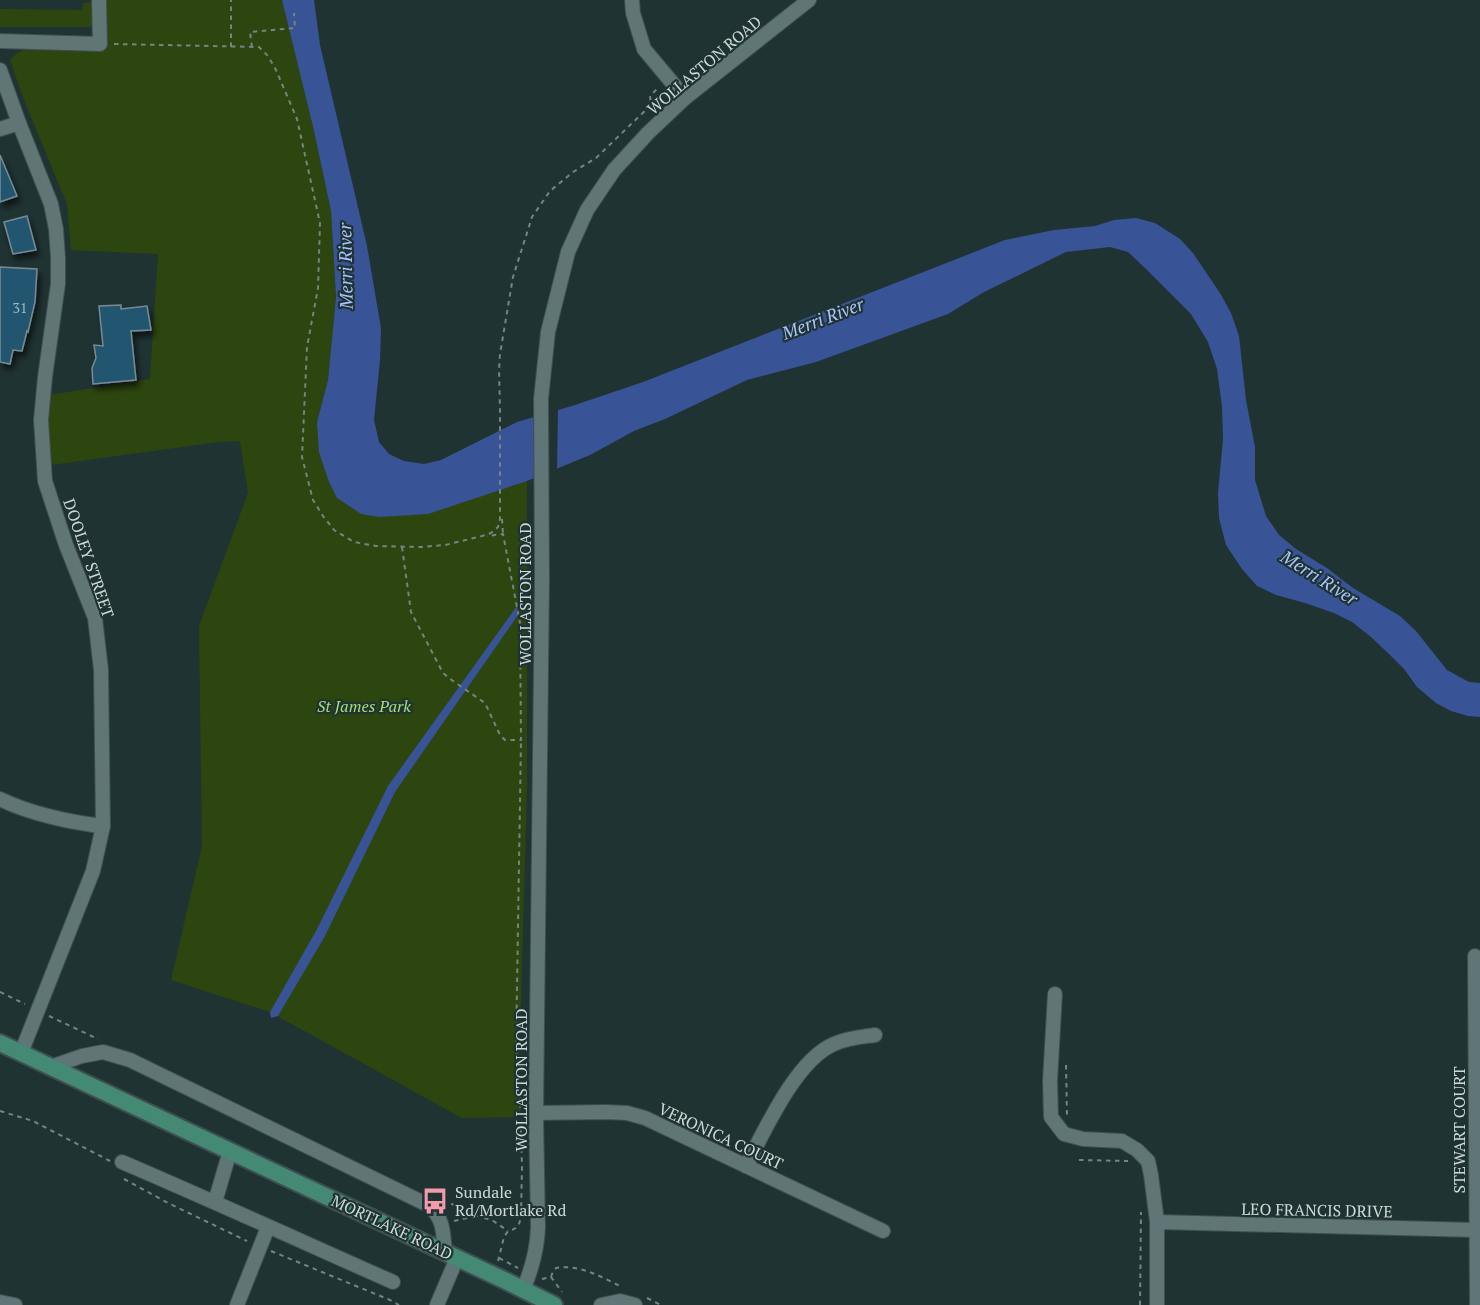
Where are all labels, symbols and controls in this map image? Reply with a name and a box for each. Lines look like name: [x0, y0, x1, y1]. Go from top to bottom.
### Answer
street label: WOLLASTON ROAD: [642, 11, 766, 119]
water label: Merri River: [332, 222, 358, 310]
water label: Merri River: [777, 291, 868, 345]
house number: 31: [13, 298, 27, 317]
street label: DOOLEY STREET: [58, 496, 120, 621]
street label: WOLLASTON ROAD: [514, 522, 536, 666]
water label: Merri River: [1276, 544, 1363, 611]
park label: St James Park: [317, 695, 411, 717]
street label: WOLLASTON ROAD: [510, 1008, 532, 1152]
street label: STEWART COURT: [1448, 1066, 1470, 1194]
street label: VERONICA COURT: [655, 1097, 787, 1175]
place label: Sundale Rd/Mortlake Rd: [455, 1181, 566, 1221]
bus stop icon: Sundale Rd/Mortlake Rd: [420, 1186, 450, 1216]
street label: MORTLAKE ROAD: [328, 1189, 456, 1265]
street label: LEO FRANCIS DRIVE: [1241, 1198, 1393, 1222]

